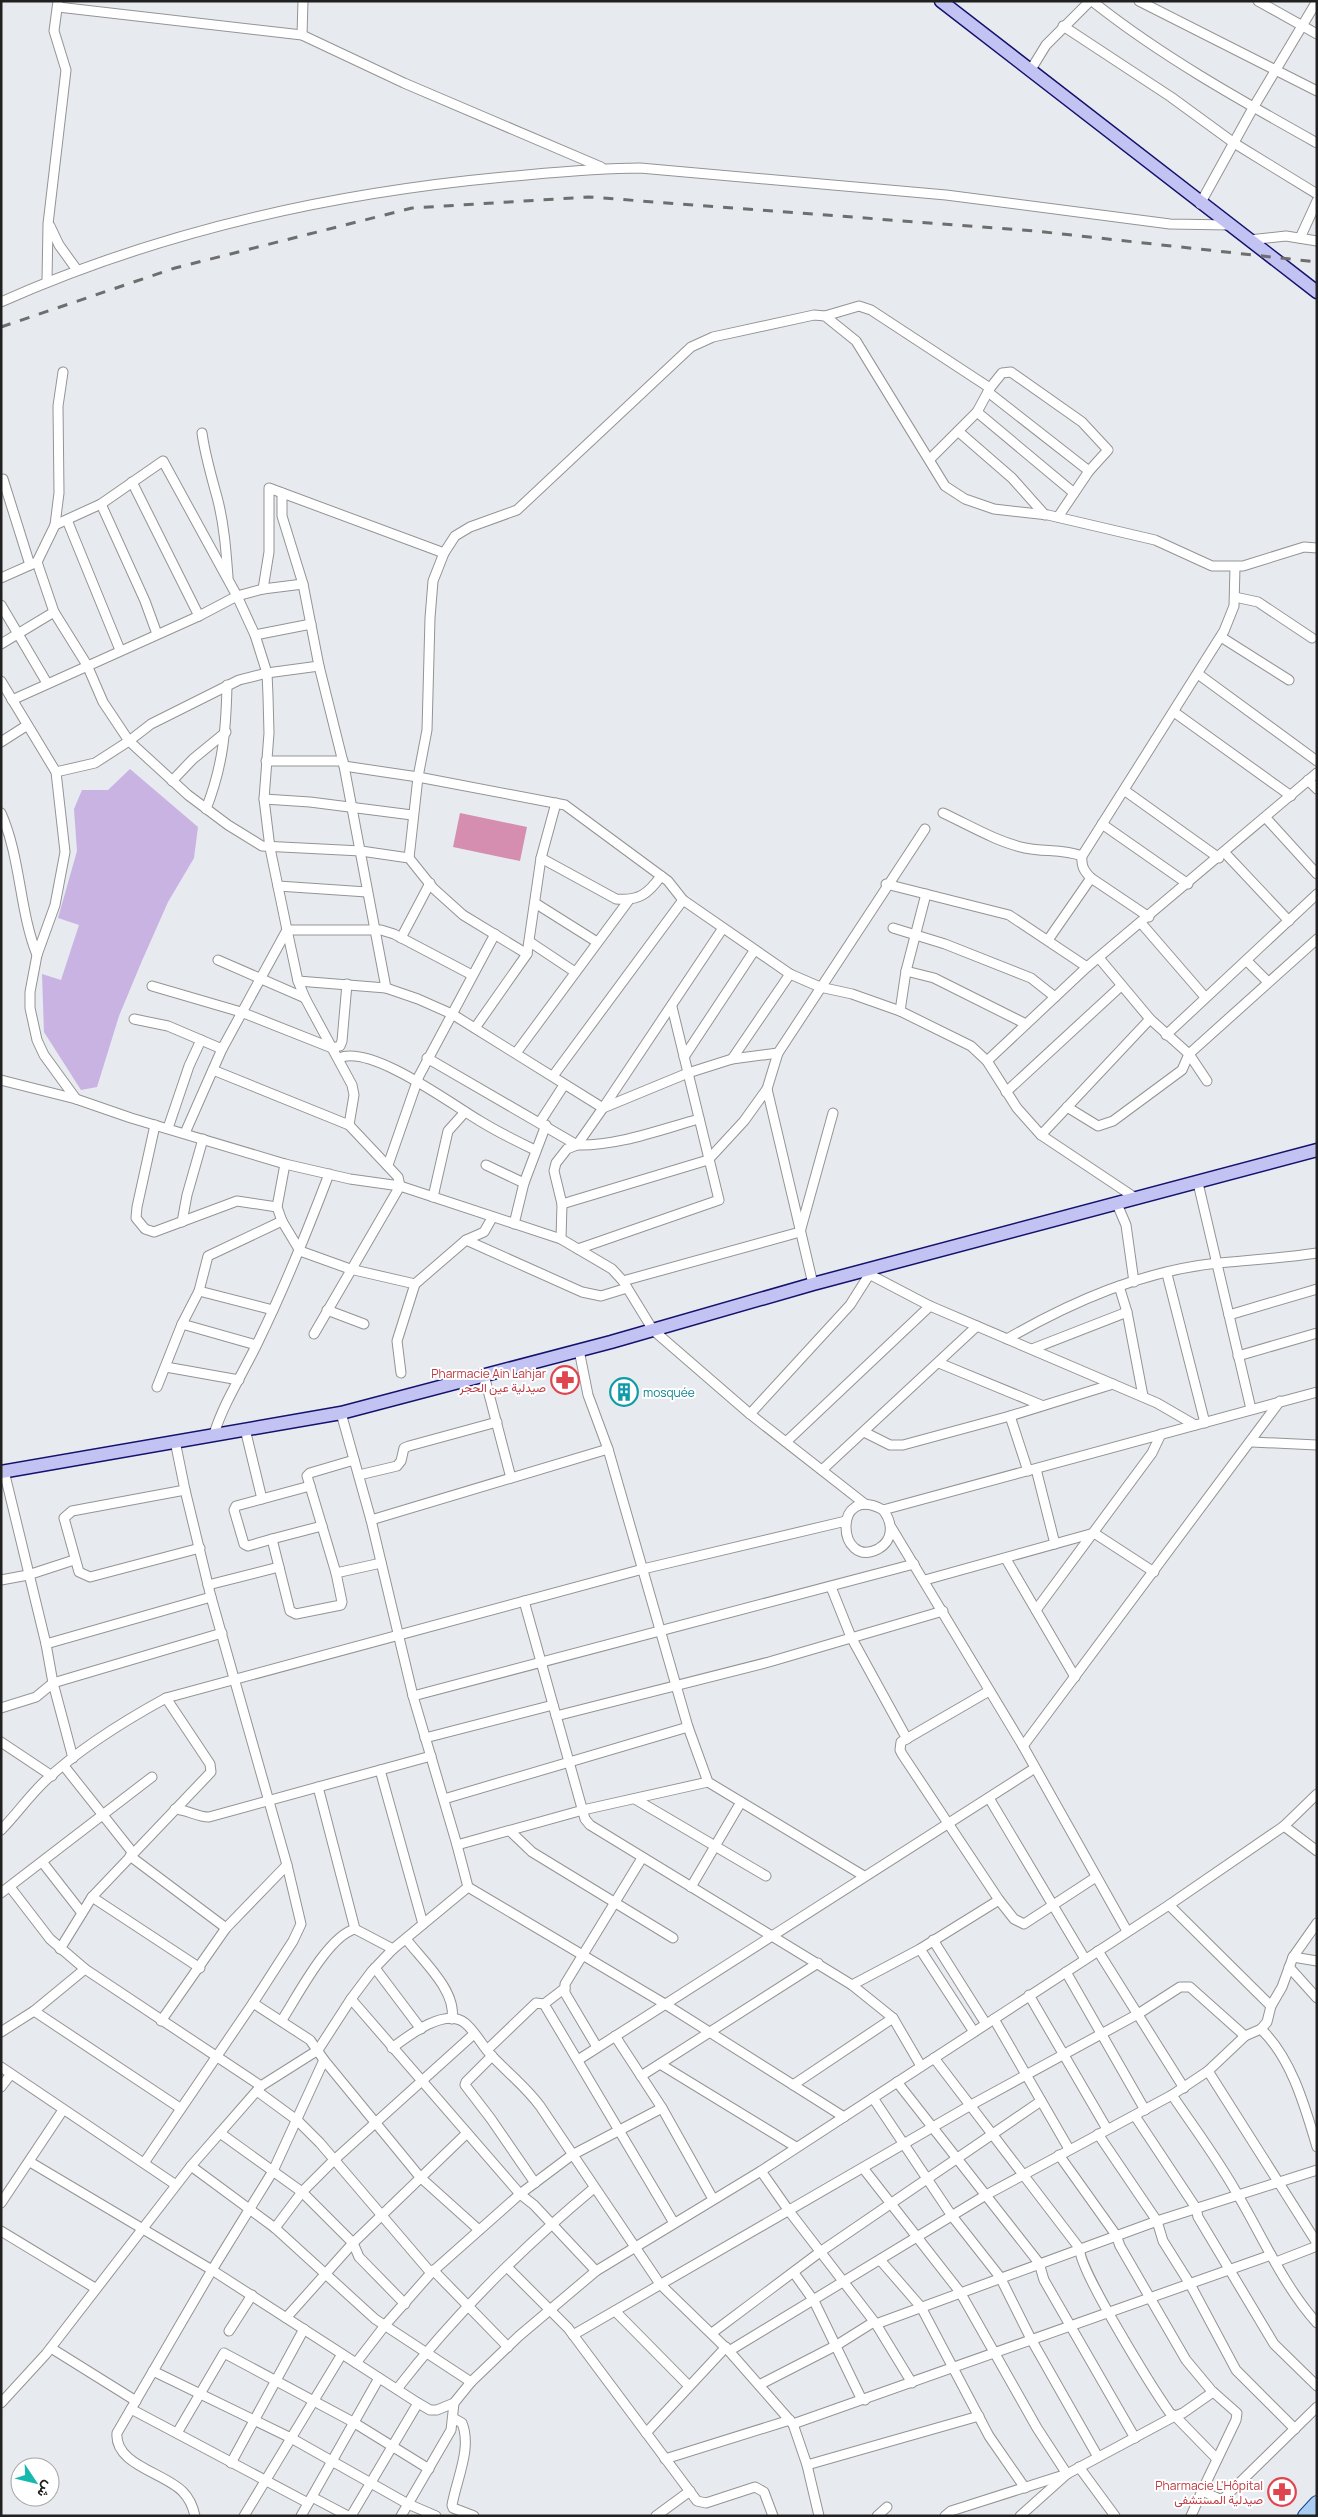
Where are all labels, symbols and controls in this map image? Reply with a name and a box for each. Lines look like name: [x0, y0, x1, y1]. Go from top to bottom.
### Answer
place label: Pharmacie Ain Lahjar صيدلية عين الحجر: [431, 1365, 547, 1396]
pharmacy icon: Pharmacie Ain Lahjar صيدلية عين الحجر: [550, 1365, 580, 1395]
building icon: mosquée: [609, 1377, 639, 1407]
place label: mosquée: [643, 1384, 695, 1401]
north arrow: [10, 2457, 60, 2507]
text: ش: [33, 2477, 59, 2502]
place label: Pharmacie L'Hôpital صيدلية المستشفى: [1155, 2477, 1263, 2508]
pharmacy icon: Pharmacie L'Hôpital صيدلية المستشفى: [1267, 2477, 1297, 2507]

